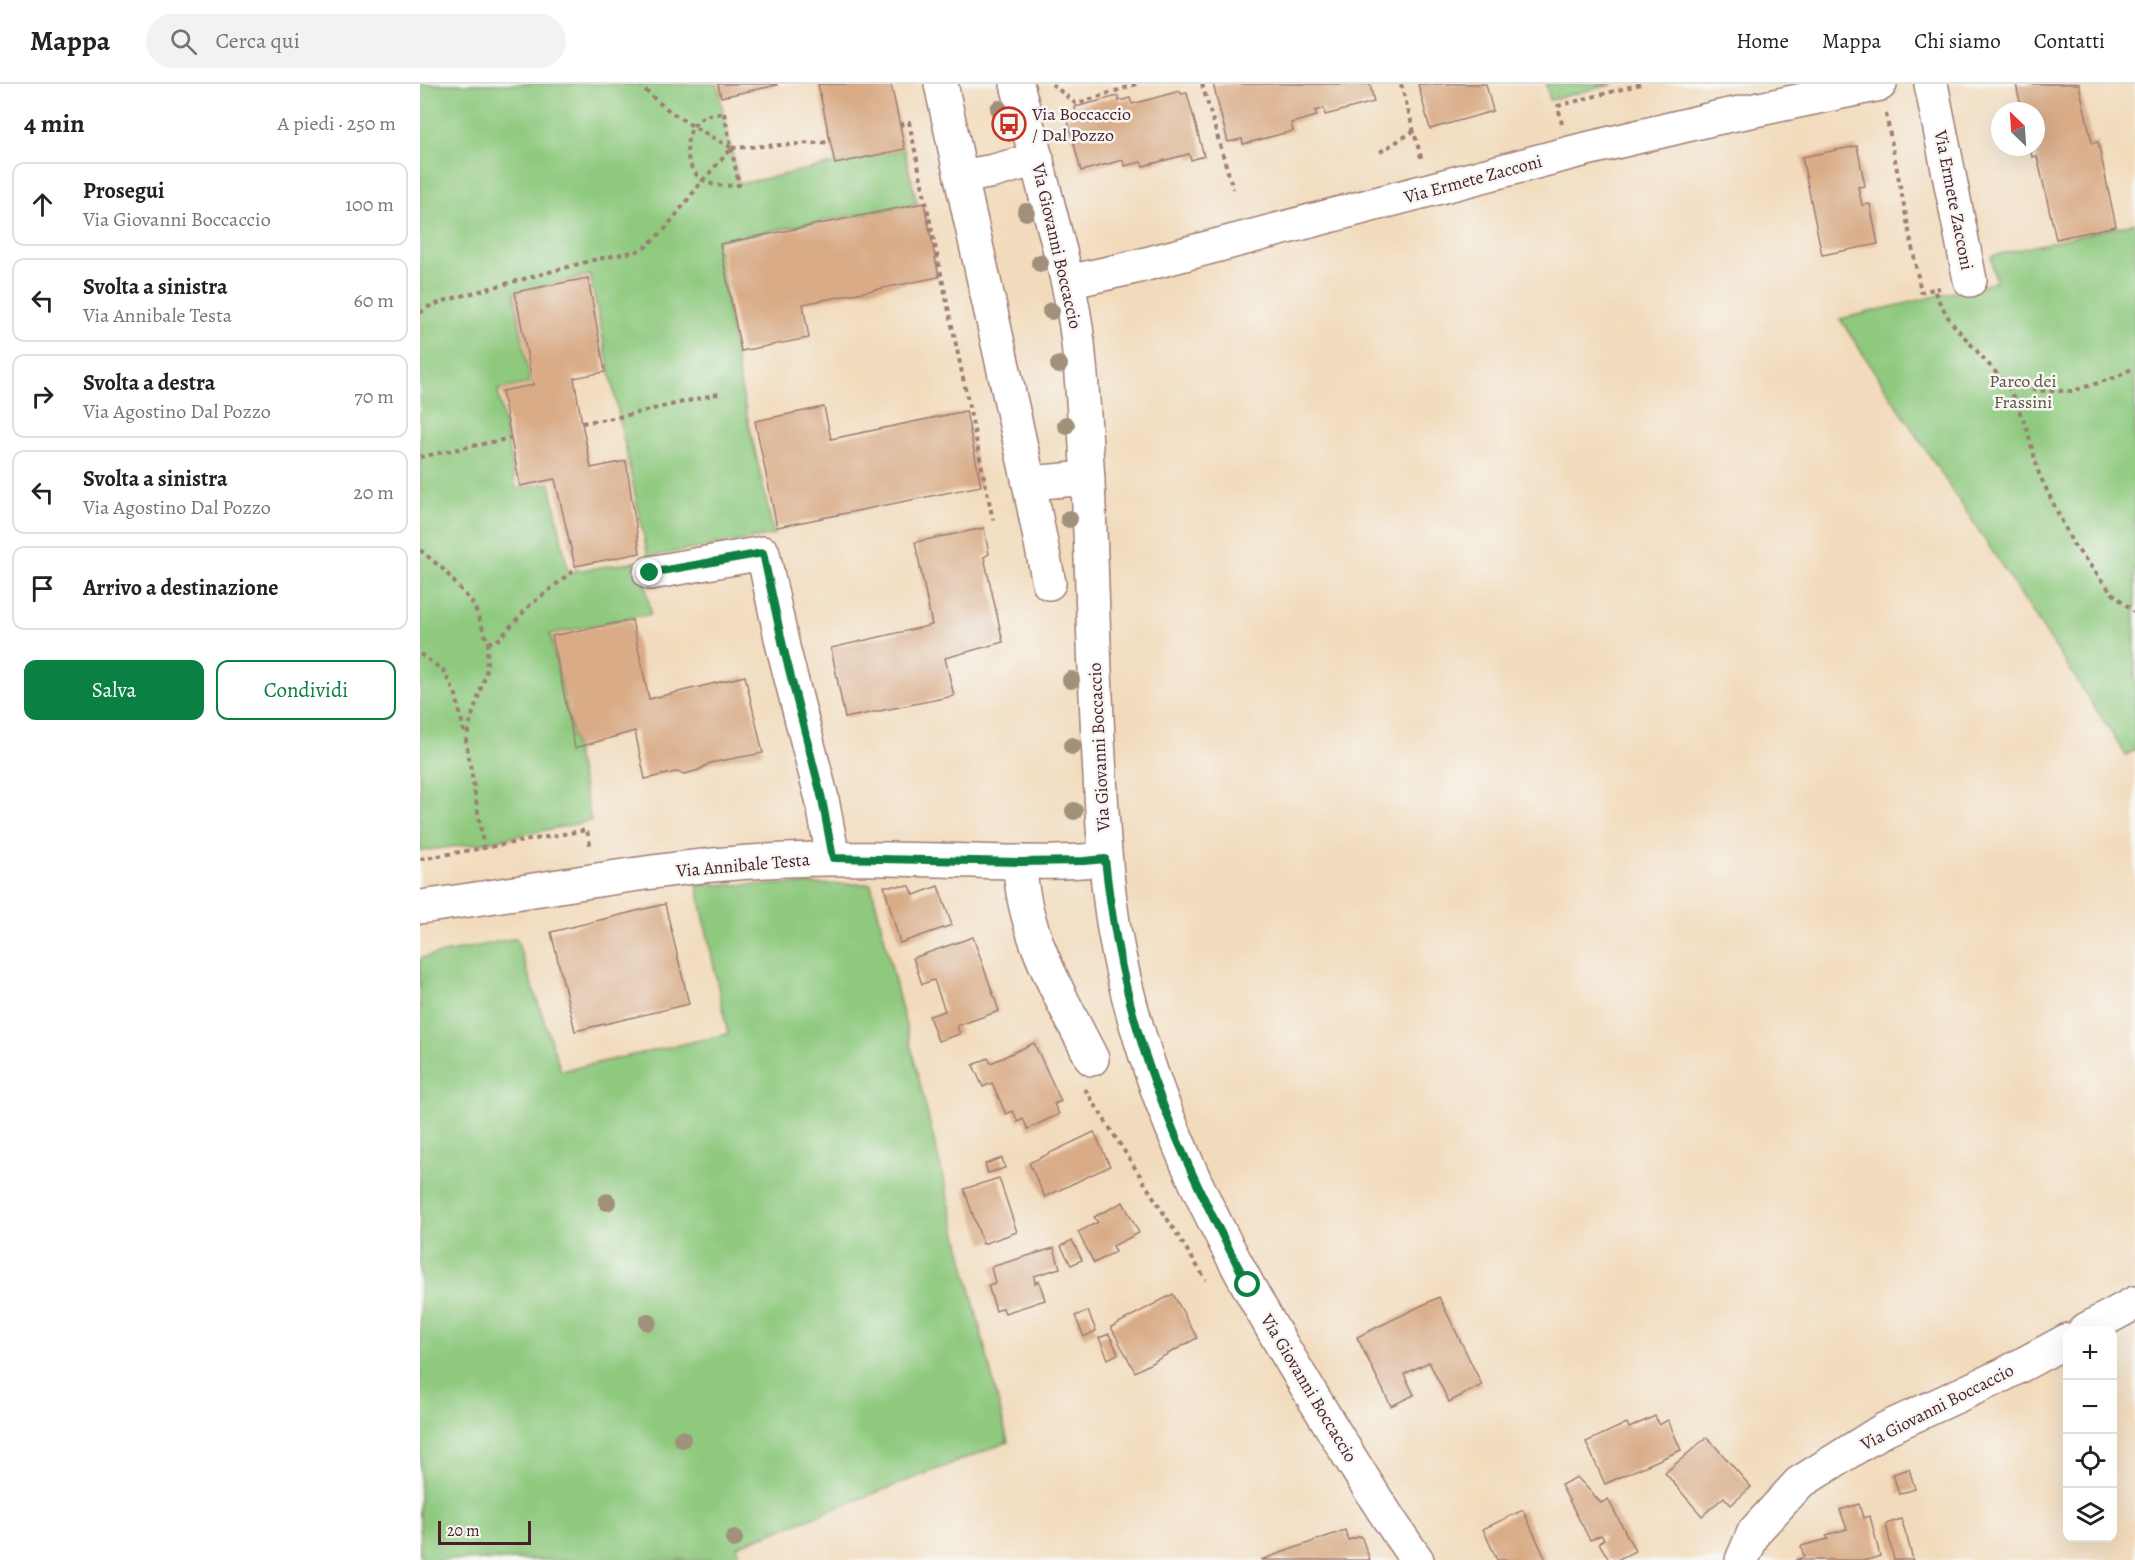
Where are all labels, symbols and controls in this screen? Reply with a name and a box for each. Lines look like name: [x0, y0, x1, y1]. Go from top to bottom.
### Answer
search box: [146, 14, 566, 68]
text: Mappa: [30, 22, 110, 60]
icon: search: [167, 25, 200, 58]
text: Cerca qui: [215, 26, 300, 56]
text: Home: [1736, 27, 1789, 55]
text: Mappa: [1822, 27, 1881, 55]
text: Chi siamo: [1914, 27, 2001, 55]
text: Contatti: [2034, 27, 2105, 55]
place label: Via Boccaccio / Dal Pozzo: [1031, 102, 1131, 147]
north arrow: [1991, 102, 2045, 156]
text: 4 min: [24, 106, 85, 141]
bus stop icon: Via Boccaccio / Dal Pozzo: [991, 106, 1027, 142]
text: A piedi · 250 m: [278, 110, 396, 137]
street label: Via Ermete Zacconi: [1928, 127, 1979, 272]
street label: Via Ermete Zacconi: [1400, 149, 1545, 209]
street label: Via Giovanni Boccaccio: [1026, 160, 1088, 331]
text: Prosegui: [83, 176, 164, 206]
icon: ahead: [26, 188, 59, 221]
text: 100 m: [345, 191, 394, 218]
text: Via Giovanni Boccaccio: [83, 206, 271, 233]
text: Svolta a sinistra: [83, 272, 228, 302]
icon: left: [26, 284, 59, 317]
text: 60 m: [354, 287, 394, 314]
text: Via Annibale Testa: [83, 302, 232, 329]
text: Svolta a destra: [83, 368, 215, 398]
park label: Parco dei Frassini: [1989, 369, 2057, 414]
icon: right: [26, 380, 59, 413]
text: 70 m: [354, 383, 394, 410]
text: Via Agostino Dal Pozzo: [83, 398, 271, 425]
text: Svolta a sinistra: [83, 464, 228, 494]
icon: left: [26, 476, 59, 509]
text: 20 m: [353, 479, 394, 506]
text: Via Agostino Dal Pozzo: [83, 494, 271, 521]
route end: [636, 559, 662, 585]
icon: arrive: [26, 572, 59, 605]
text: Arrivo a destinazione: [83, 573, 278, 603]
button: Salva: [24, 660, 204, 720]
button: Condividi: [216, 660, 396, 720]
street label: Via Giovanni Boccaccio: [1083, 662, 1115, 833]
street label: Via Annibale Testa: [674, 847, 811, 883]
route start: [1234, 1271, 1260, 1297]
street label: Via Giovanni Boccaccio: [1255, 1309, 1363, 1467]
map controls: [2063, 1326, 2117, 1542]
button: +: [2063, 1326, 2117, 1380]
street label: Via Giovanni Boccaccio: [1855, 1358, 2018, 1456]
button: −: [2063, 1380, 2117, 1434]
button: locate: [2063, 1434, 2117, 1488]
button: layers: [2063, 1488, 2117, 1542]
scale bar: [438, 1518, 531, 1546]
text: 20 m: [447, 1520, 480, 1542]

